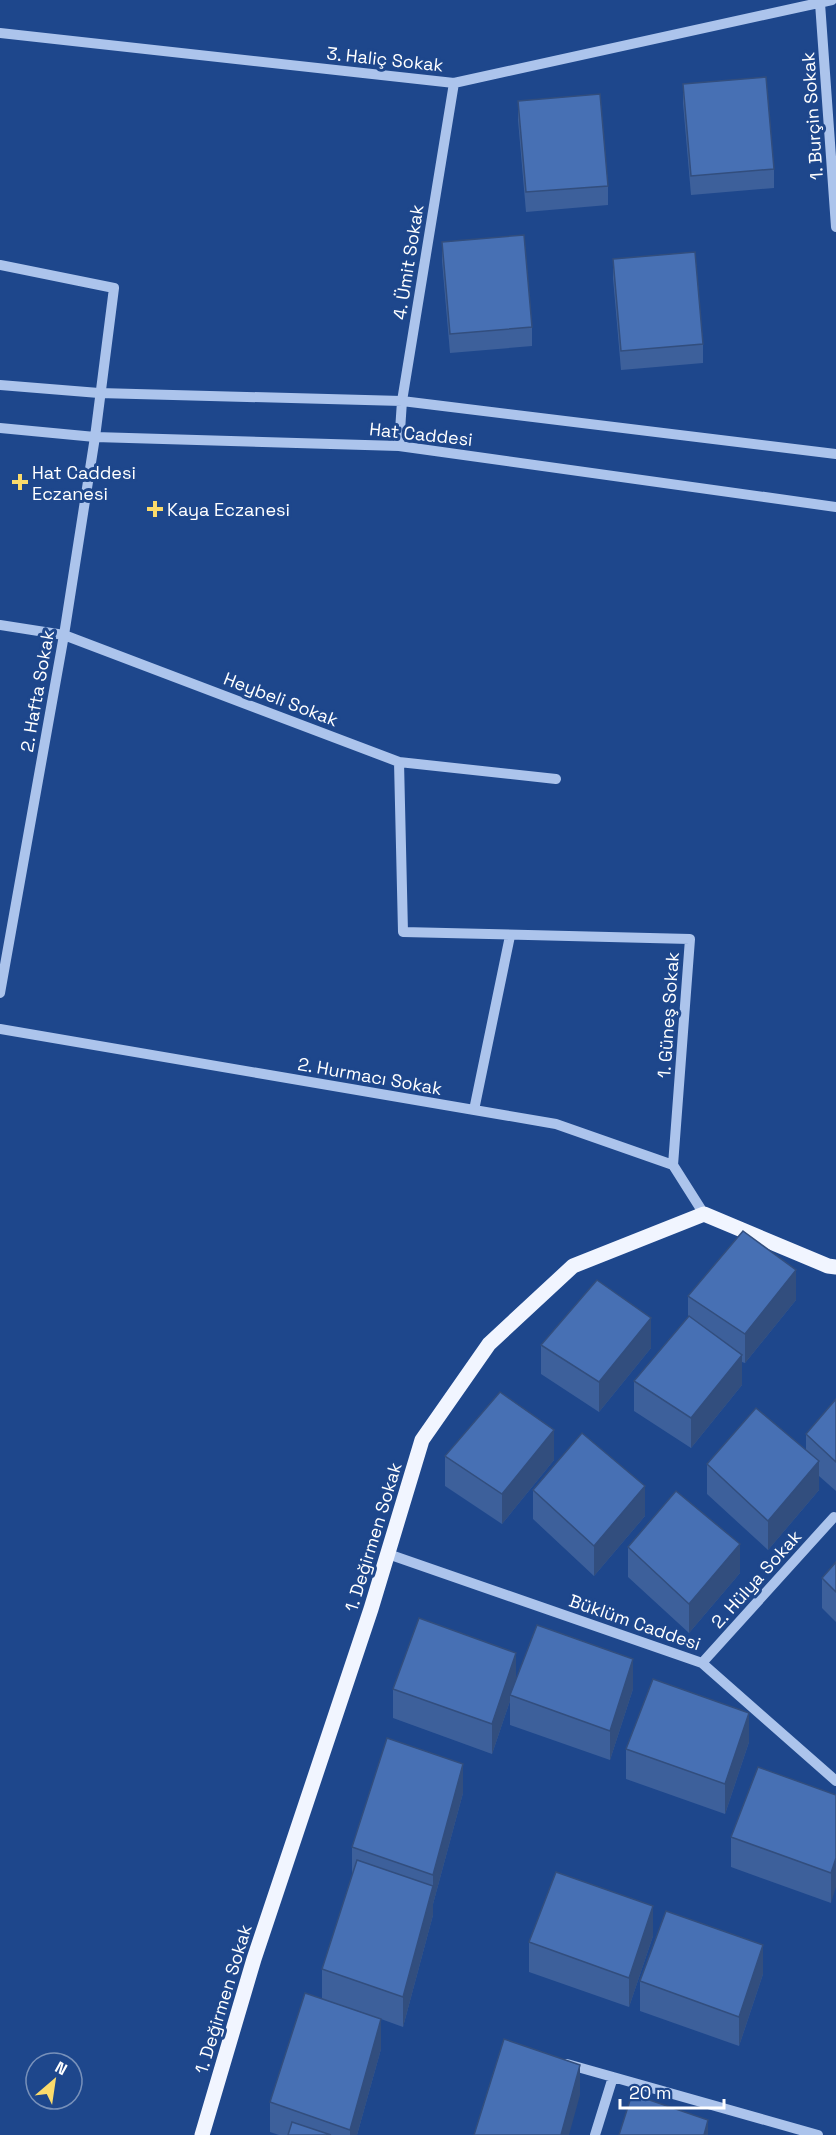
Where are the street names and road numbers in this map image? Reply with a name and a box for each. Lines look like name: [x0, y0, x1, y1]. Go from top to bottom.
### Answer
street label: 3. Haliç Sokak: [325, 41, 445, 77]
street label: 1. Burçin Sokak: [796, 51, 828, 181]
street label: 4. Ümit Sokak: [388, 202, 429, 321]
street label: Hat Caddesi: [368, 417, 474, 451]
street label: 2. Hafta Sokak: [15, 628, 59, 754]
street label: Heybeli Sokak: [220, 667, 342, 731]
street label: 1. Güneş Sokak: [652, 951, 684, 1079]
street label: 2. Hurmacı Sokak: [296, 1052, 444, 1100]
street label: 1. Değirmen Sokak: [339, 1459, 407, 1614]
street label: 2. Hülya Sokak: [706, 1525, 806, 1633]
street label: Büklüm Caddesi: [566, 1589, 704, 1655]
street label: 1. Değirmen Sokak: [189, 1921, 257, 2076]

